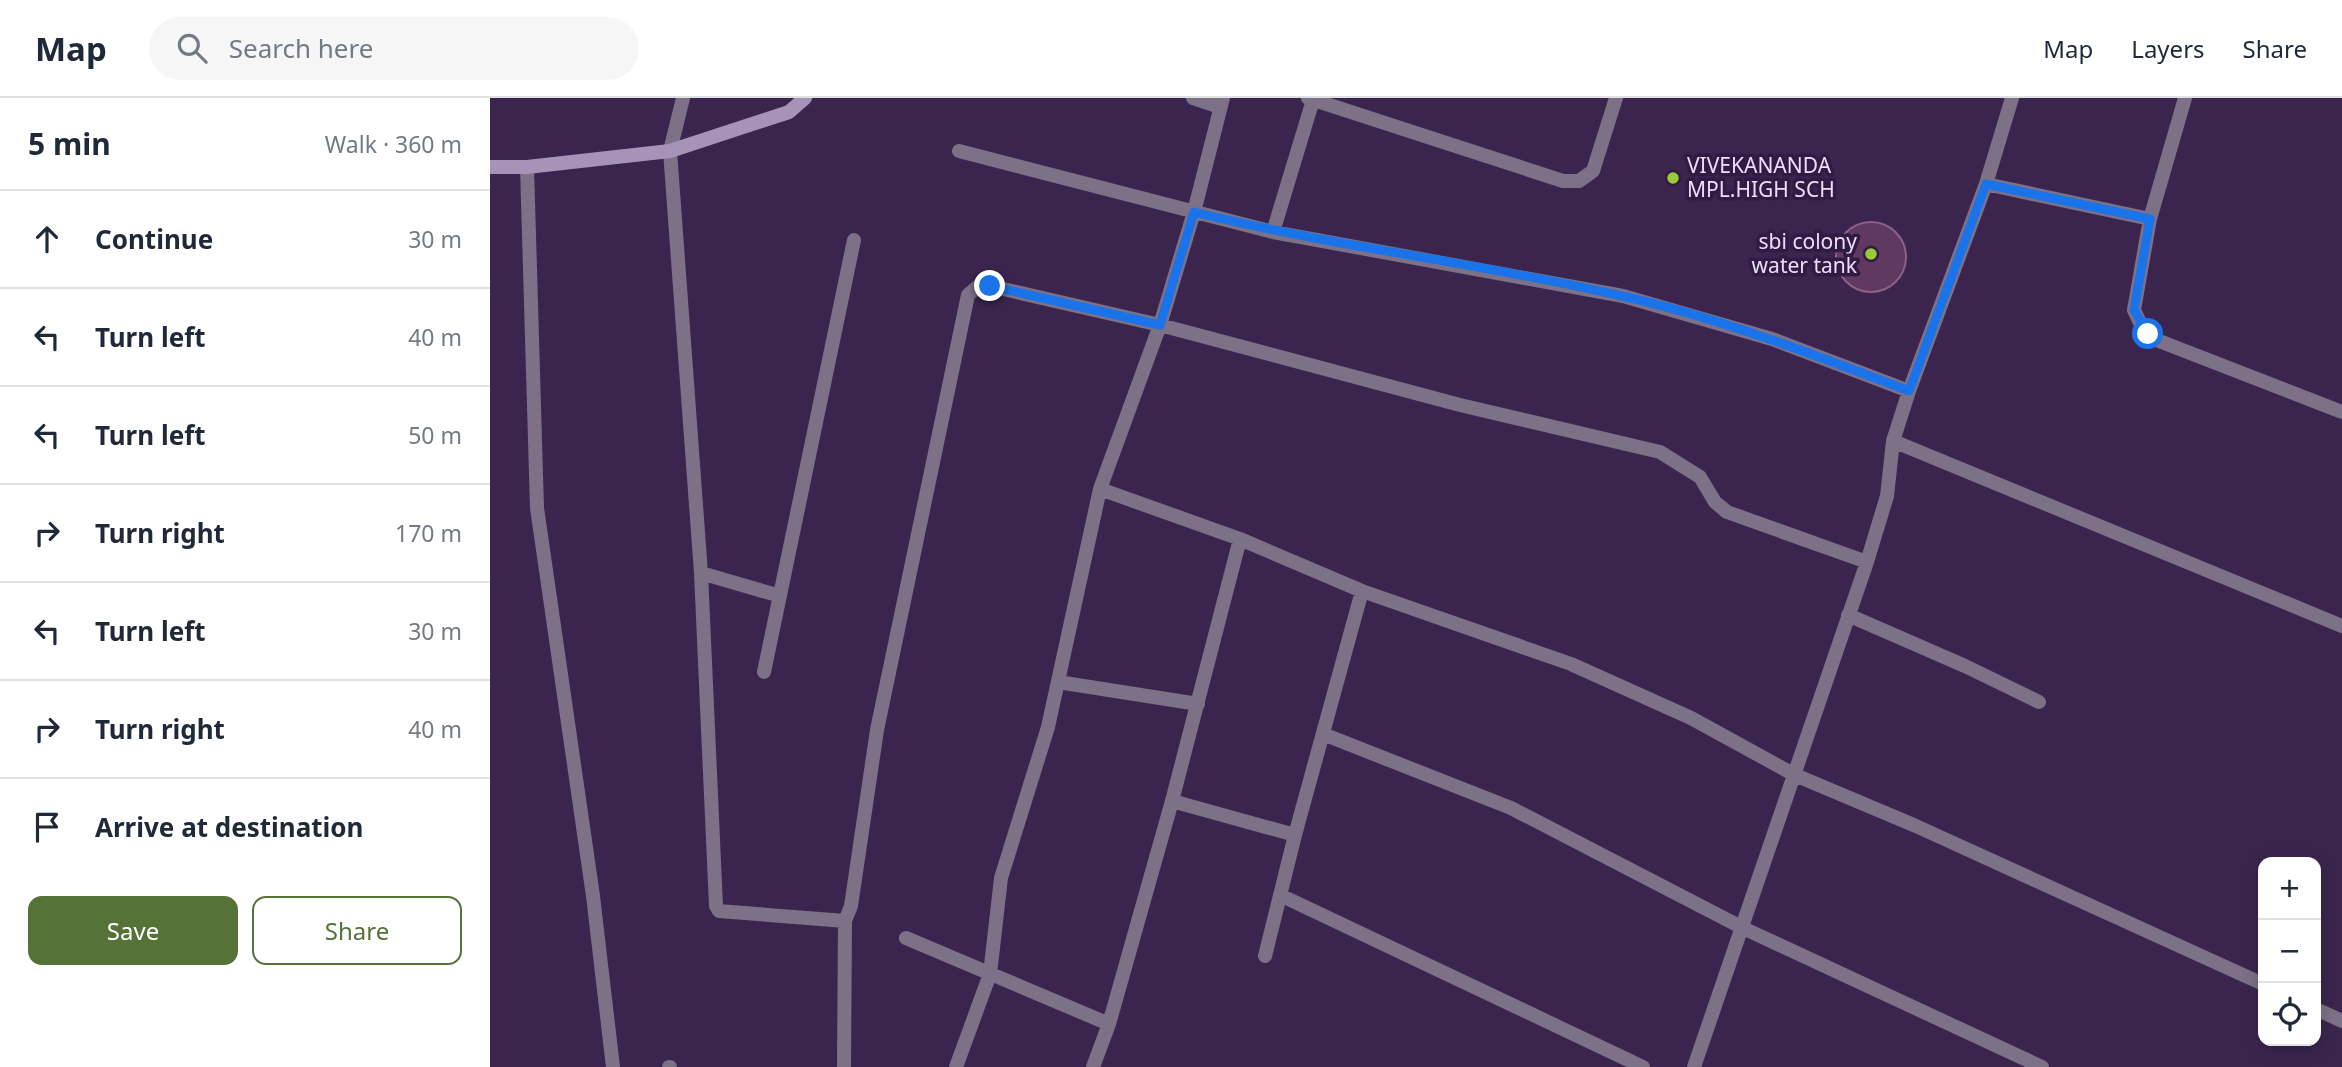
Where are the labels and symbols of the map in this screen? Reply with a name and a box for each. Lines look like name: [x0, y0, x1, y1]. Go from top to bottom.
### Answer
place label: VIVEKANANDA MPL.HIGH SCH: [1687, 151, 1835, 203]
marker: VIVEKANANDA MPL.HIGH SCH: [1665, 170, 1681, 186]
place label: sbi colony water tank: [1752, 227, 1858, 279]
marker: sbi colony water tank: [1863, 246, 1879, 262]
route end: [974, 270, 1005, 301]
route start: [2132, 318, 2163, 349]

